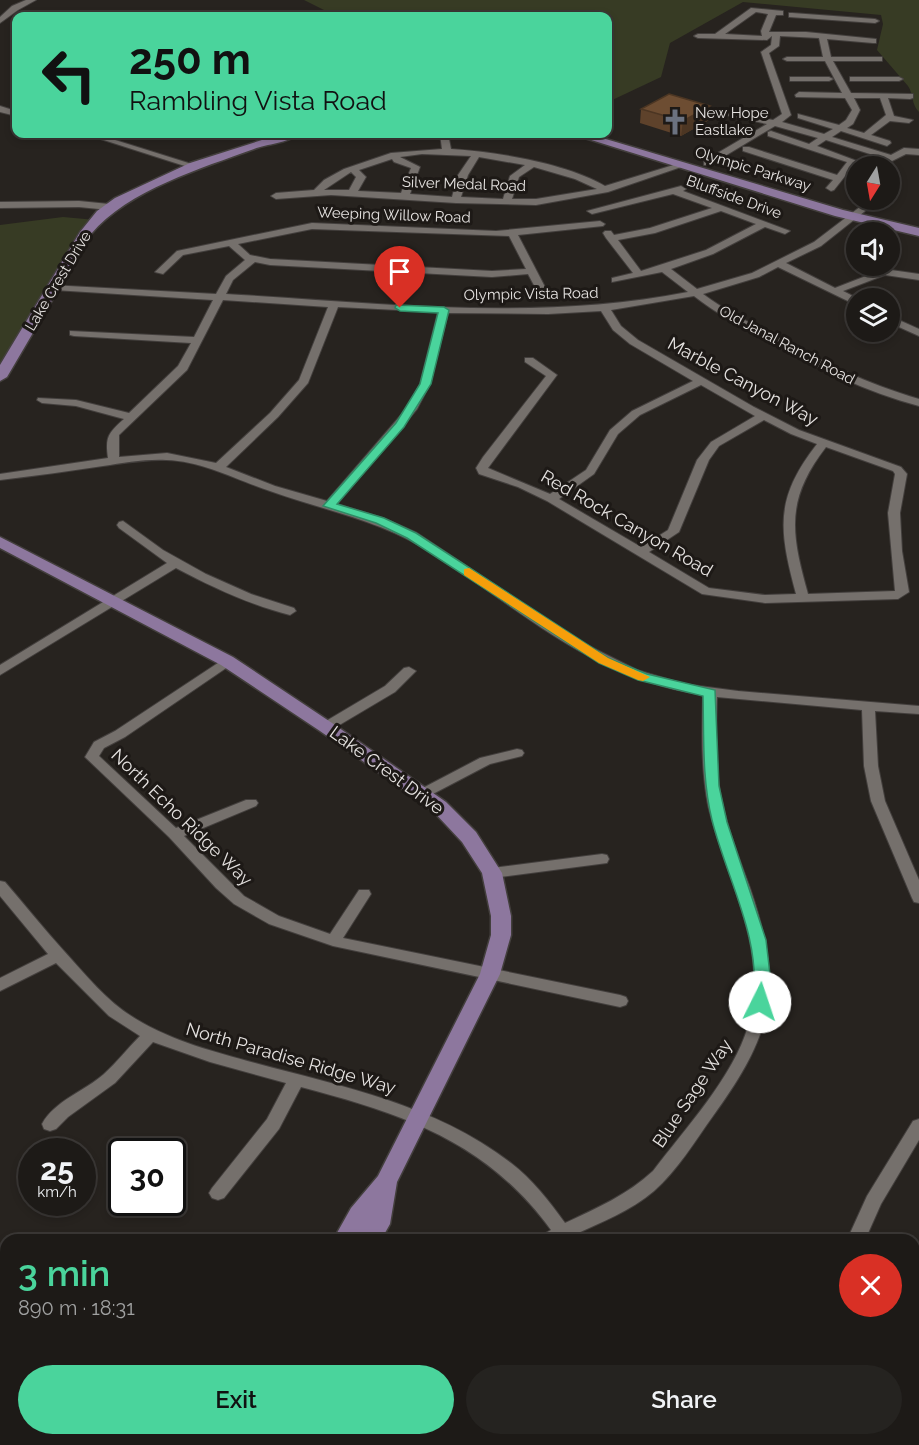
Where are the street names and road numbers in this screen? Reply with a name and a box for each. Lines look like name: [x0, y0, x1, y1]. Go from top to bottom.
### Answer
street label: Olympic Parkway: [693, 143, 813, 195]
street label: Bluffside Drive: [684, 171, 784, 223]
street label: Silver Medal Road: [402, 173, 526, 195]
street label: Weeping Willow Road: [317, 203, 471, 227]
street label: Lake Crest Drive: [21, 228, 95, 334]
street label: Olympic Vista Road: [463, 284, 599, 304]
street label: Old Janal Ranch Road: [716, 302, 858, 388]
street label: Marble Canyon Way: [664, 332, 822, 430]
street label: Red Rock Canyon Road: [537, 465, 717, 581]
street label: Lake Crest Drive: [326, 722, 448, 819]
street label: North Echo Ridge Way: [107, 744, 257, 890]
street label: North Paradise Ridge Way: [184, 1018, 399, 1098]
street label: Blue Sage Way: [648, 1035, 736, 1151]

